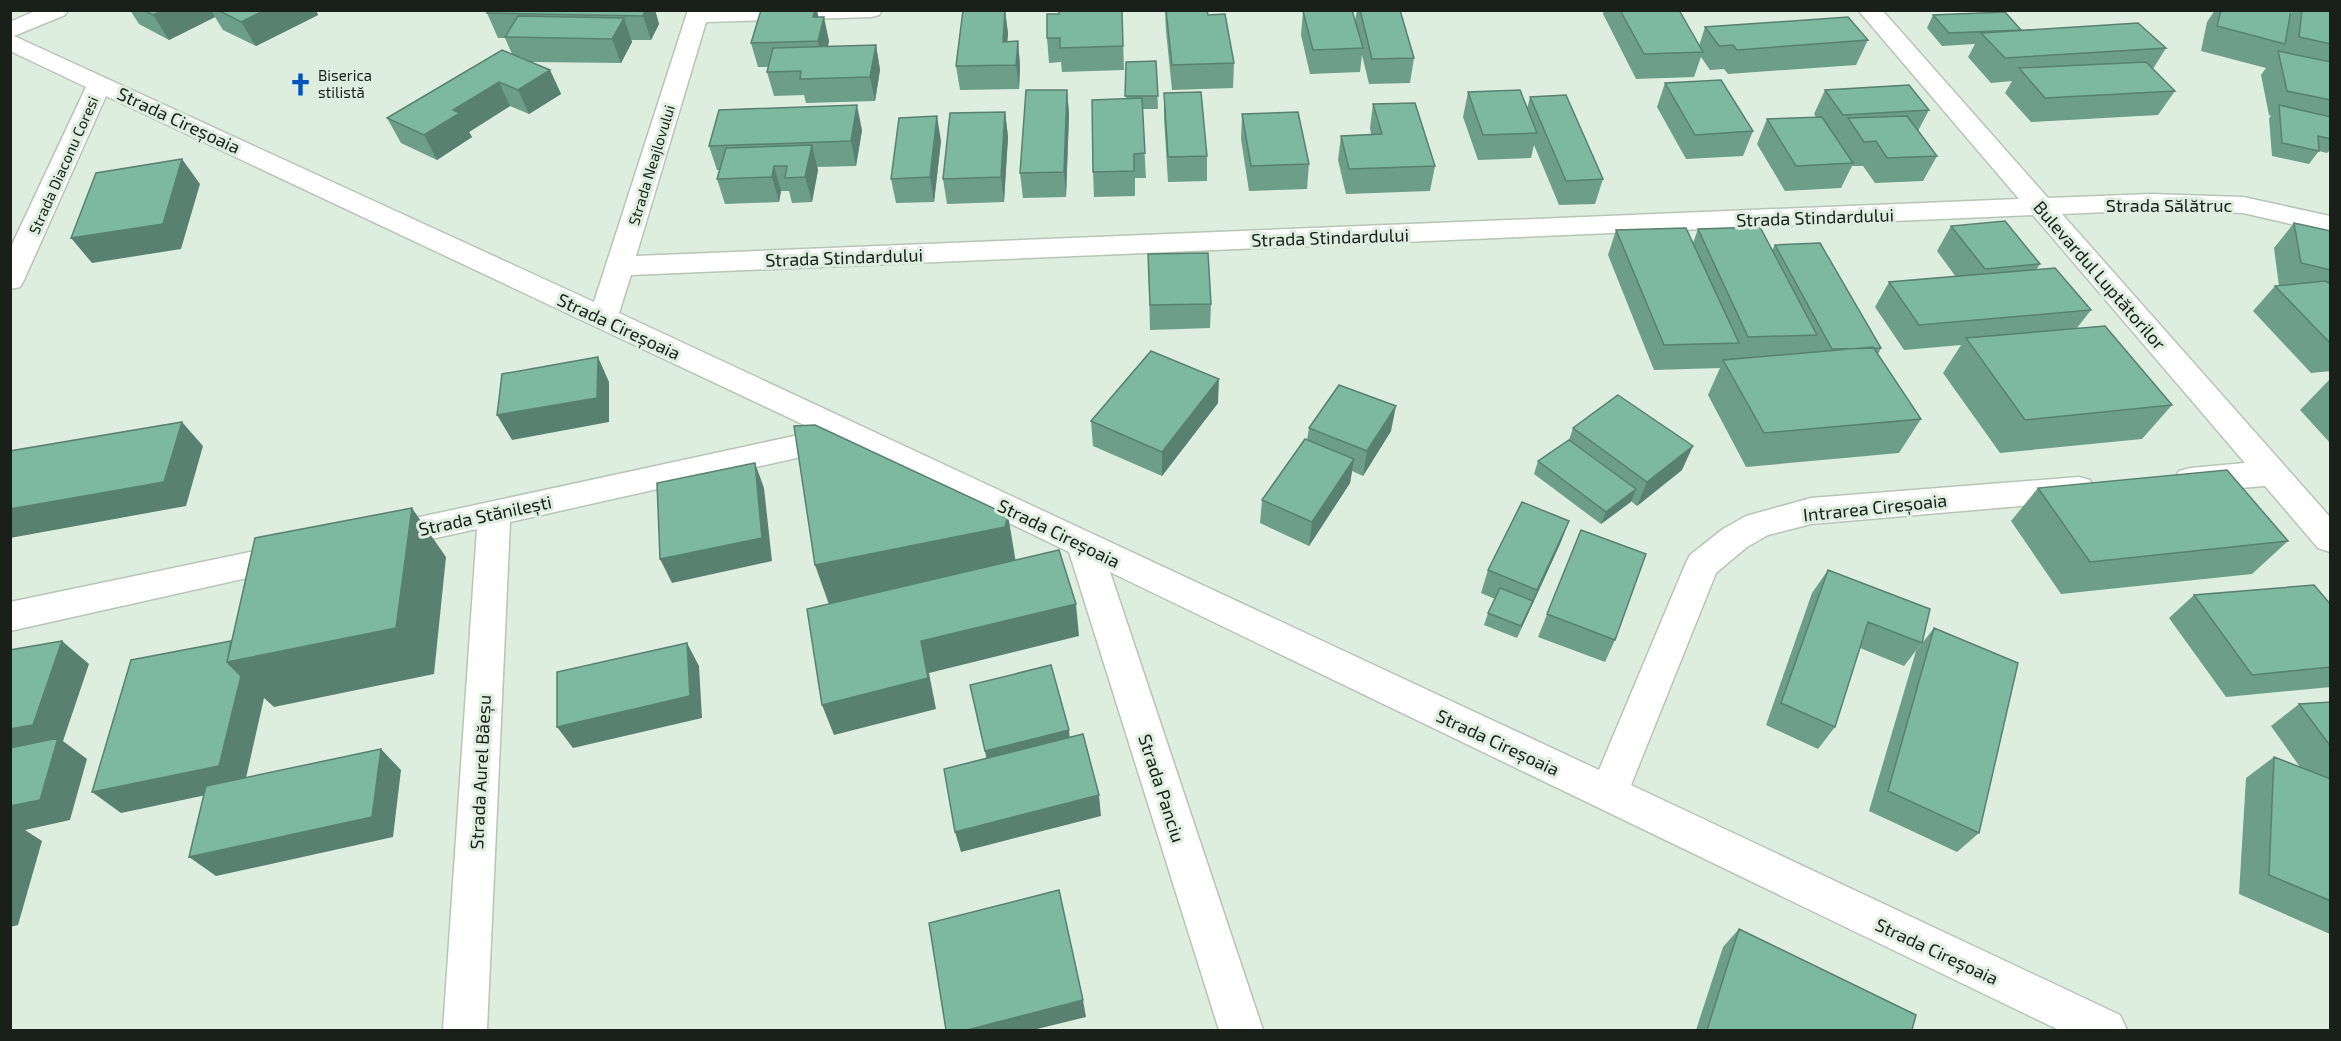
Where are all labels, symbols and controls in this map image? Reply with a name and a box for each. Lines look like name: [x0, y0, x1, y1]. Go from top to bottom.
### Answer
place label: Biserica stilistă: [318, 66, 372, 101]
church icon: Biserica stilistă: [287, 71, 313, 97]
street label: Strada Cireșoaia: [114, 82, 244, 159]
street label: Strada Diaconu Coresi: [24, 93, 102, 237]
street label: Strada Neajlovului: [624, 103, 679, 228]
street label: Strada Sălătruc: [2106, 194, 2232, 216]
street label: Bulevardul Luptătorilor: [2029, 196, 2171, 354]
street label: Strada Stindardului: [1736, 203, 1894, 231]
street label: Strada Stindardului: [1251, 223, 1409, 251]
street label: Strada Stindardului: [765, 243, 923, 271]
street label: Strada Cireșoaia: [554, 288, 684, 365]
street label: Intrarea Cireșoaia: [1802, 488, 1948, 526]
street label: Strada Stănilești: [417, 490, 554, 541]
street label: Strada Cireșoaia: [994, 494, 1124, 573]
street label: Strada Aurel Băeșu: [465, 694, 496, 850]
street label: Strada Cireșoaia: [1433, 704, 1563, 781]
street label: Strada Panciu: [1134, 731, 1190, 845]
street label: Strada Cireșoaia: [1872, 913, 2002, 990]

